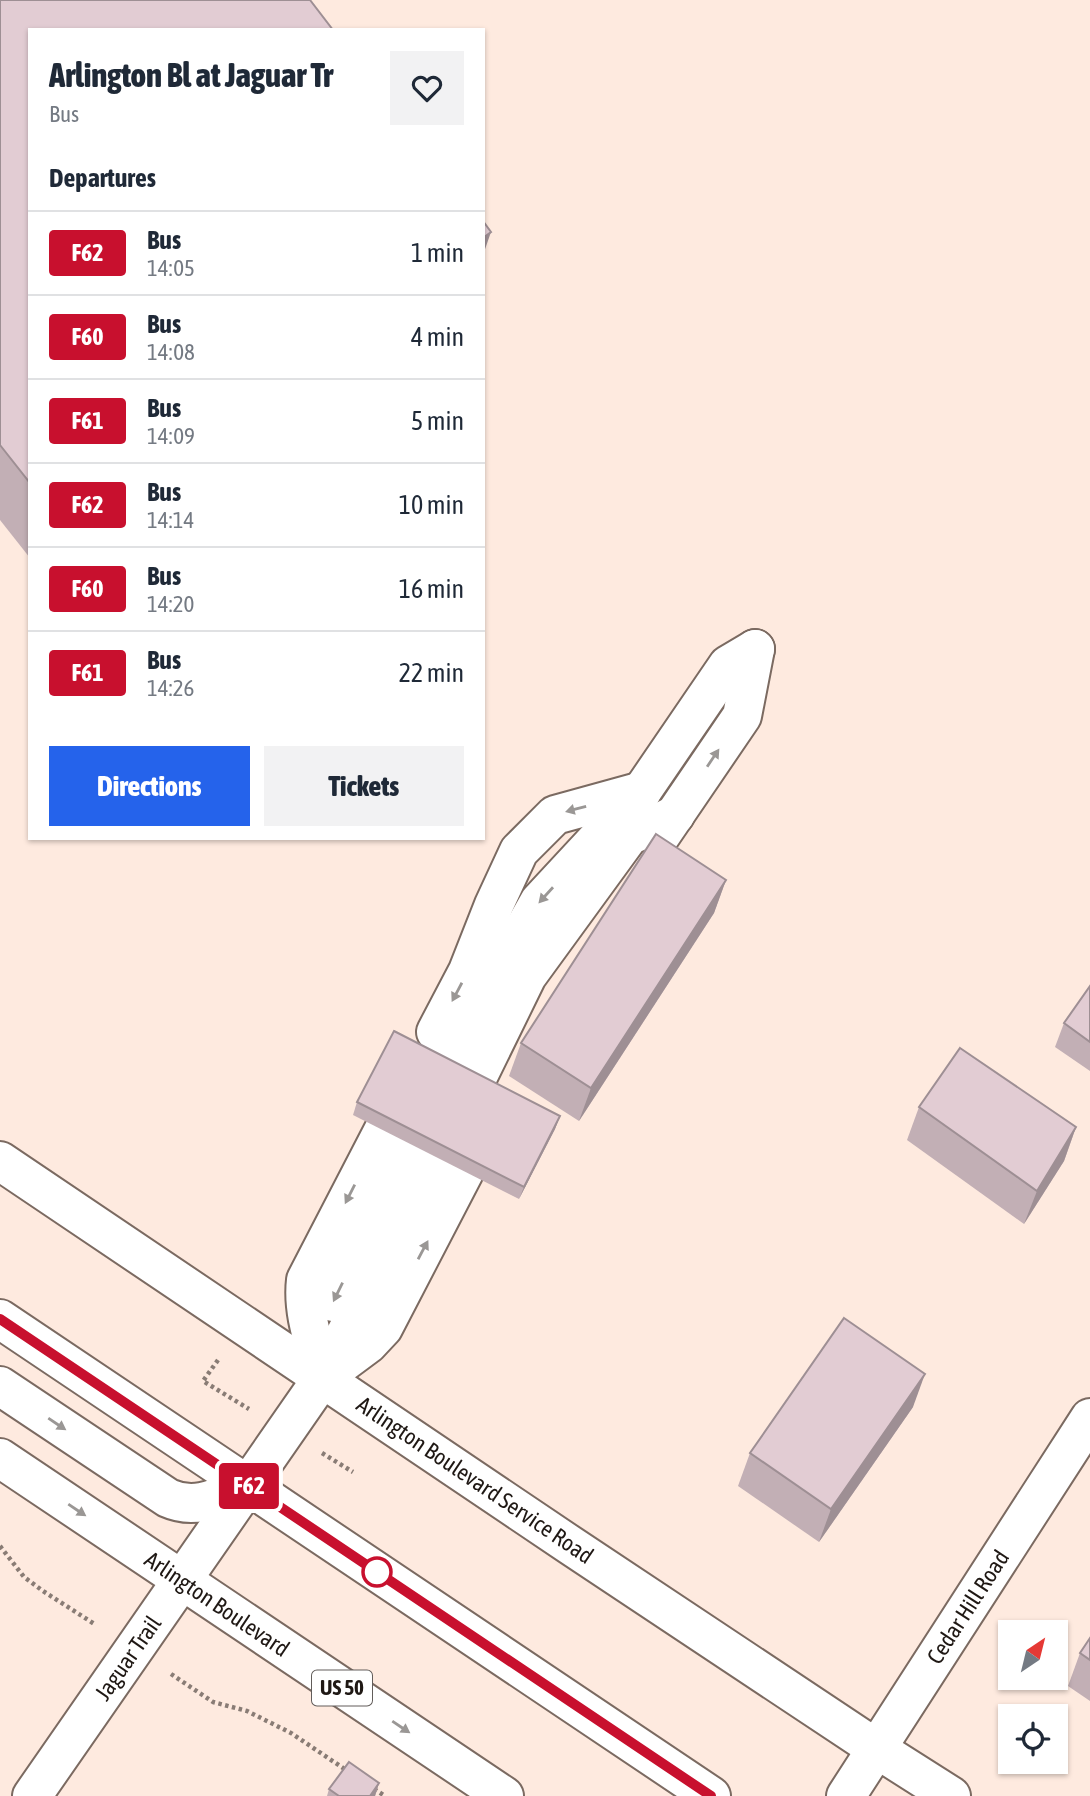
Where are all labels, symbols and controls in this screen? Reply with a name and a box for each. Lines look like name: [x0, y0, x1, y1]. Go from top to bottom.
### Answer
button: heart: [390, 51, 464, 125]
text: Arlington Bl at Jaguar Tr: [49, 56, 333, 94]
text: Bus: [49, 101, 79, 127]
text: Departures: [49, 163, 156, 193]
text: Bus: [147, 225, 181, 255]
text: 1 min: [411, 238, 464, 268]
text: F62: [71, 239, 104, 266]
text: 14:05: [147, 255, 195, 281]
text: Bus: [147, 309, 181, 339]
text: 4 min: [411, 322, 464, 352]
text: F60: [71, 323, 104, 350]
text: 14:08: [147, 339, 195, 365]
text: Bus: [147, 393, 181, 423]
text: 5 min: [411, 406, 464, 436]
text: F61: [71, 407, 104, 434]
text: 14:09: [147, 423, 195, 449]
text: Bus: [147, 477, 181, 507]
text: 10 min: [399, 490, 464, 520]
text: F62: [71, 491, 104, 518]
text: 14:14: [147, 507, 194, 533]
text: Bus: [147, 561, 181, 591]
text: 16 min: [399, 574, 464, 604]
text: F60: [71, 575, 104, 602]
text: 14:20: [147, 591, 194, 617]
text: Bus: [147, 645, 181, 675]
text: 22 min: [399, 658, 464, 688]
text: F61: [71, 659, 104, 686]
text: 14:26: [147, 675, 194, 701]
button: Directions: [49, 746, 250, 826]
button: Tickets: [264, 746, 464, 826]
one-way arrow: [706, 749, 720, 767]
one-way arrow: [565, 804, 587, 815]
one-way arrow: [538, 886, 554, 903]
one-way arrow: [451, 983, 463, 1003]
one-way arrow: [345, 1184, 356, 1204]
one-way arrow: [418, 1240, 429, 1260]
one-way arrow: [333, 1282, 344, 1302]
street label: Arlington Boulevard Service Road: [352, 1391, 598, 1569]
one-way arrow: [48, 1417, 66, 1431]
line badge: F62: [209, 1463, 289, 1509]
text: F62: [233, 1472, 265, 1499]
one-way arrow: [68, 1503, 86, 1517]
street label: Cedar Hill Road: [922, 1545, 1014, 1669]
street label: Arlington Boulevard: [140, 1546, 294, 1662]
unlabelled marker: [362, 1557, 392, 1587]
street label: Jaguar Trail: [90, 1611, 166, 1705]
north arrow: [998, 1620, 1068, 1690]
map controls: [998, 1620, 1068, 1774]
road number: US 50: [312, 1670, 372, 1706]
button: locate: [998, 1704, 1068, 1774]
one-way arrow: [391, 1721, 411, 1734]

